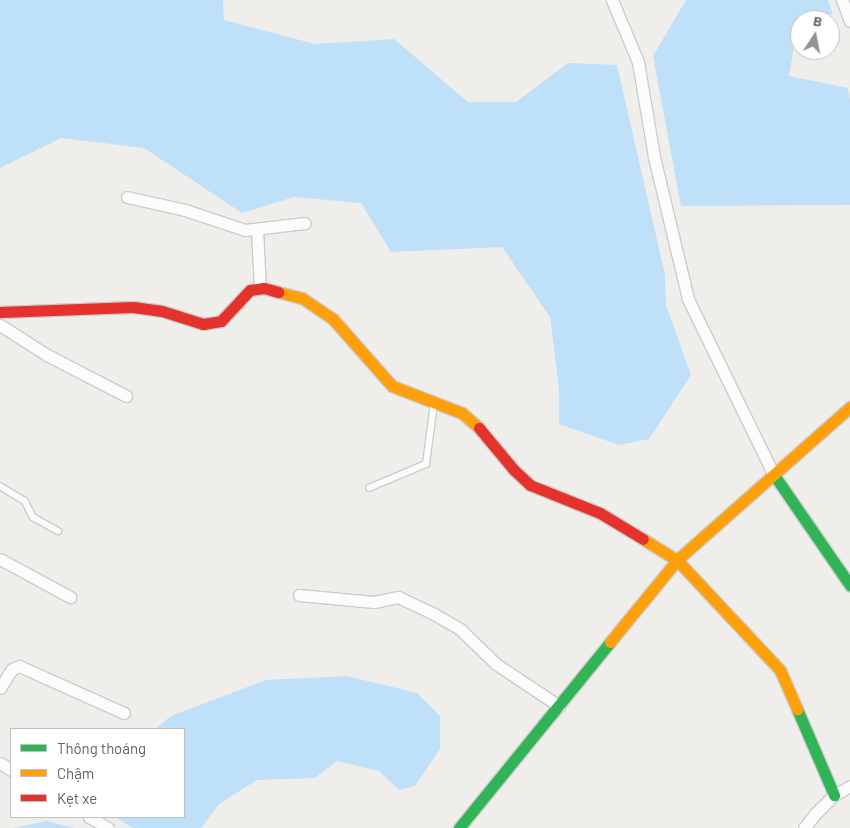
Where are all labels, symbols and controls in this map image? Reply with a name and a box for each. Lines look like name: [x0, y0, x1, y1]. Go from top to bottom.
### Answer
north arrow: [790, 10, 840, 60]
text: B: [812, 12, 824, 30]
legend: [10, 728, 185, 818]
text: Thông thoáng: [57, 739, 146, 757]
text: Chậm: [57, 764, 94, 782]
text: Kẹt xe: [57, 789, 97, 807]

